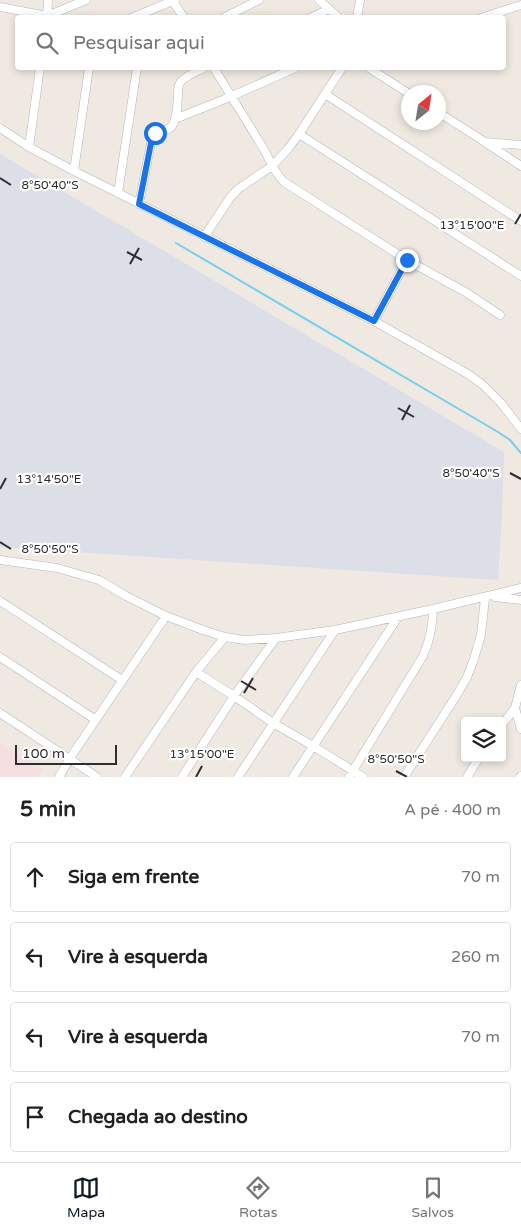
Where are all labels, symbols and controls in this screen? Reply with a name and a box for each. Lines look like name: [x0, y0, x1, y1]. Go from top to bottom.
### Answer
search box: [15, 15, 506, 70]
icon: search: [33, 29, 61, 57]
text: Pesquisar aqui: [73, 32, 205, 54]
north arrow: [401, 85, 446, 130]
route start: [144, 122, 167, 145]
text: 8°50'40"S: [21, 178, 79, 192]
text: 13°15'00"E: [439, 218, 505, 232]
route end: [396, 249, 419, 272]
text: 8°50'40"S: [442, 466, 500, 480]
text: 13°14'50"E: [16, 472, 82, 486]
text: 8°50'50"S: [21, 542, 79, 556]
map controls: [461, 717, 506, 762]
button: layers: [461, 717, 506, 762]
scale bar: [15, 742, 118, 765]
text: 100 m: [22, 745, 65, 762]
text: 13°15'00"E: [169, 747, 235, 761]
text: 8°50'50"S: [367, 752, 425, 766]
text: 5 min: [20, 797, 76, 822]
text: A pé · 400 m: [404, 800, 501, 820]
icon: ahead: [21, 863, 49, 891]
text: Siga em frente: [68, 866, 199, 888]
text: 70 m: [461, 867, 500, 887]
icon: left: [21, 943, 49, 971]
text: Vire à esquerda: [68, 946, 208, 968]
text: 260 m: [451, 947, 500, 967]
icon: left: [21, 1023, 49, 1051]
text: Vire à esquerda: [68, 1026, 208, 1048]
text: 70 m: [461, 1027, 500, 1047]
icon: arrive: [21, 1103, 49, 1131]
text: Chegada ao destino: [68, 1106, 248, 1128]
tab: Mapa: [67, 1174, 105, 1221]
tab: Rotas: [239, 1174, 277, 1221]
tab: Salvos: [411, 1174, 454, 1221]

